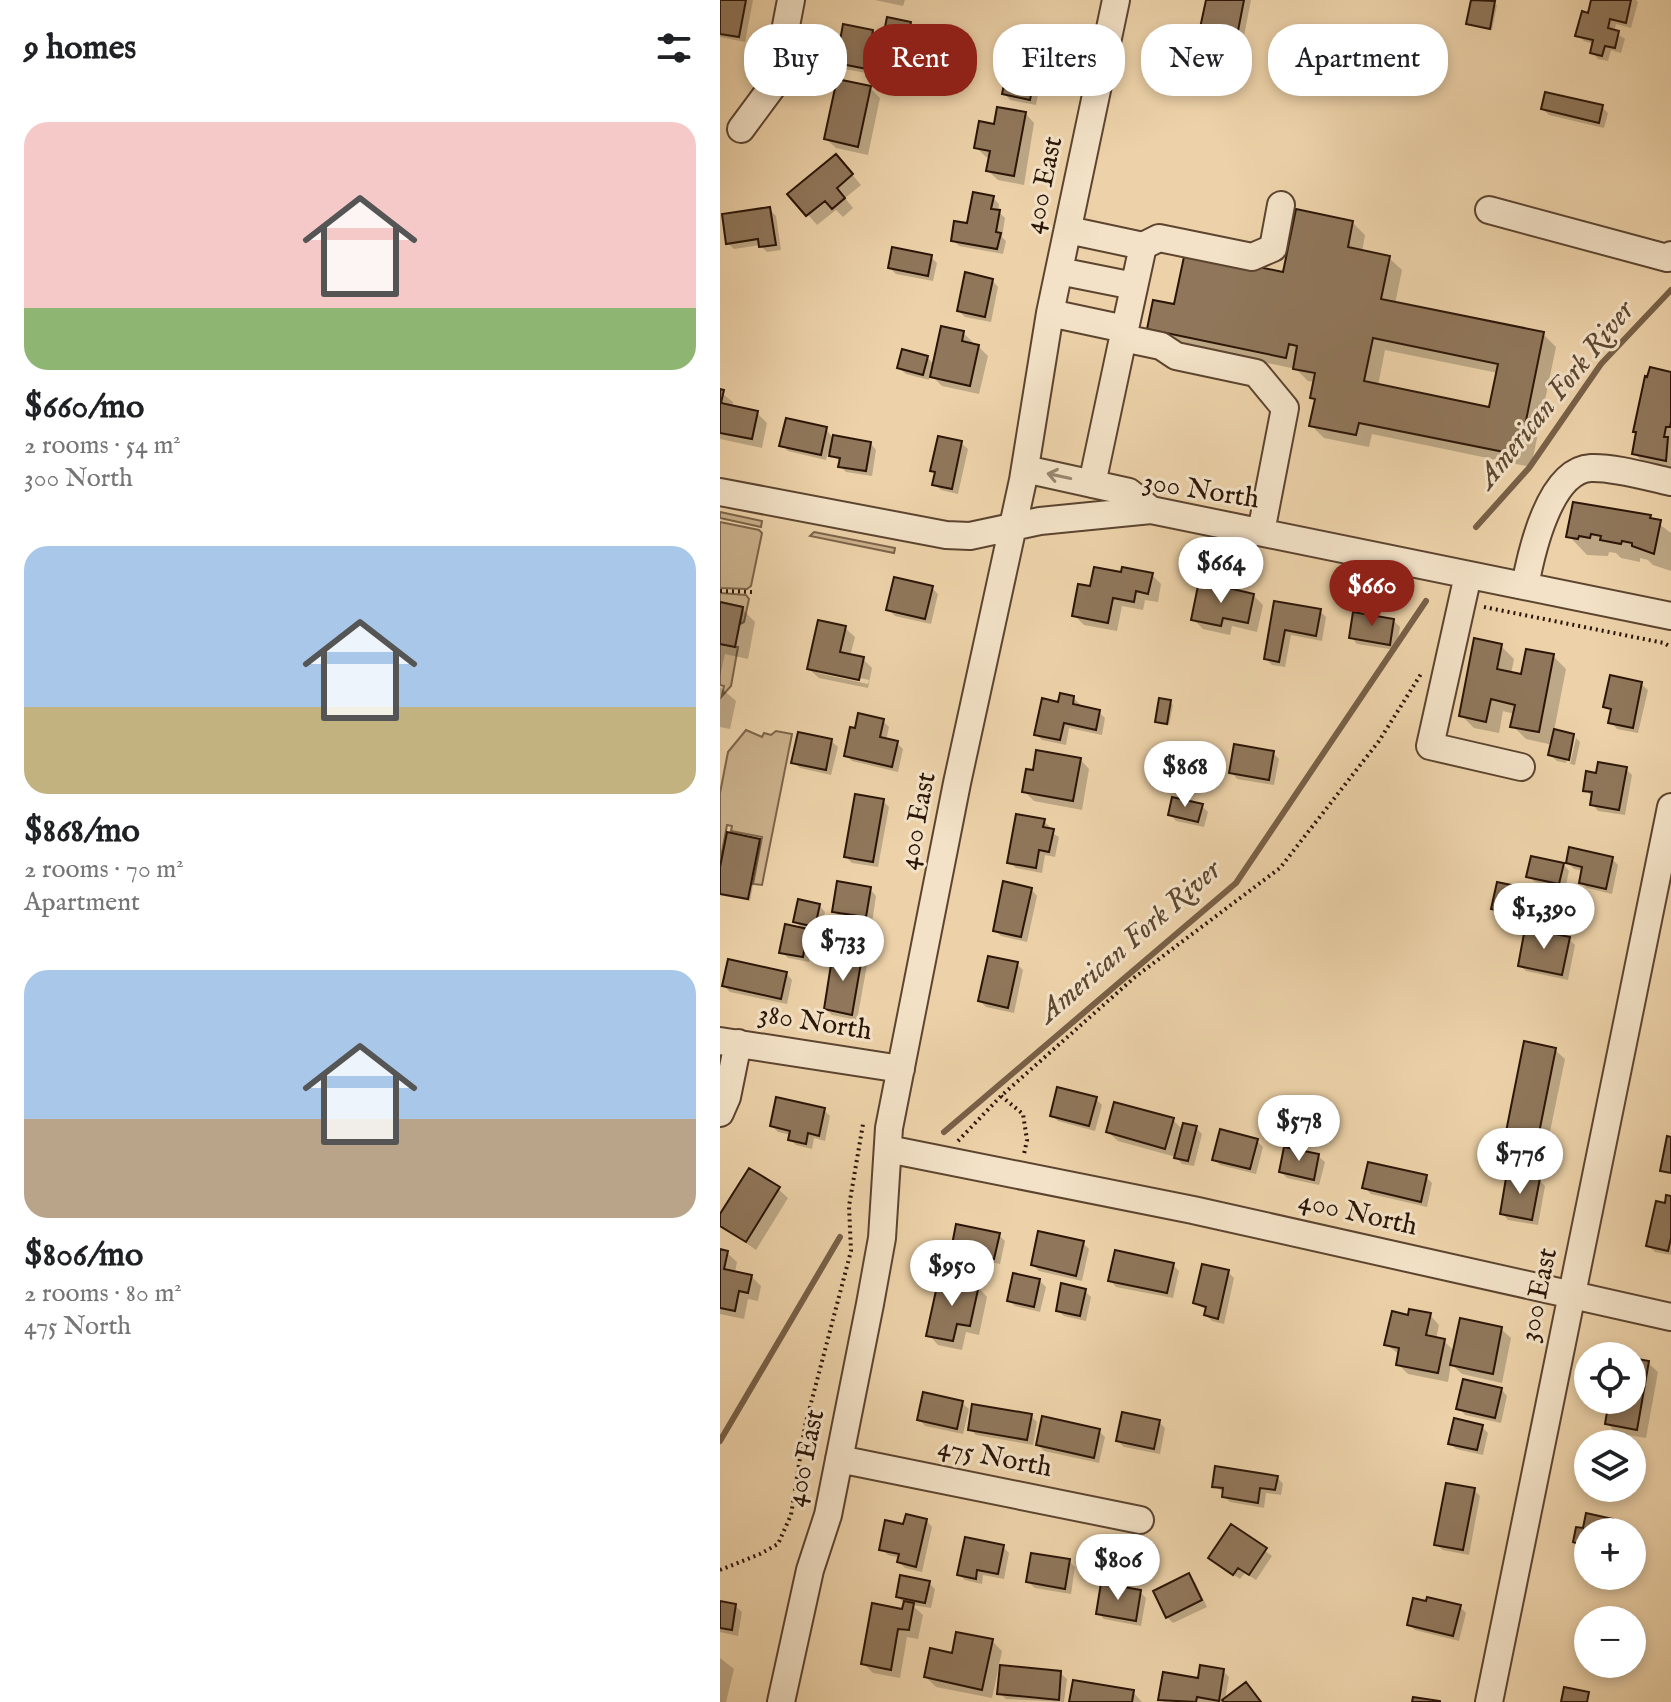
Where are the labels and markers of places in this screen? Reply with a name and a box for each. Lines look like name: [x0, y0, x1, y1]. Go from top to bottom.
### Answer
pin: $664: [1174, 537, 1268, 605]
pin: $660: [1325, 560, 1419, 628]
pin: $868: [1138, 741, 1232, 809]
pin: $1,390: [1479, 883, 1609, 951]
pin: $733: [796, 915, 890, 983]
pin: $578: [1252, 1095, 1346, 1163]
pin: $776: [1473, 1128, 1567, 1196]
pin: $950: [905, 1240, 999, 1308]
pin: $806: [1071, 1534, 1165, 1602]

